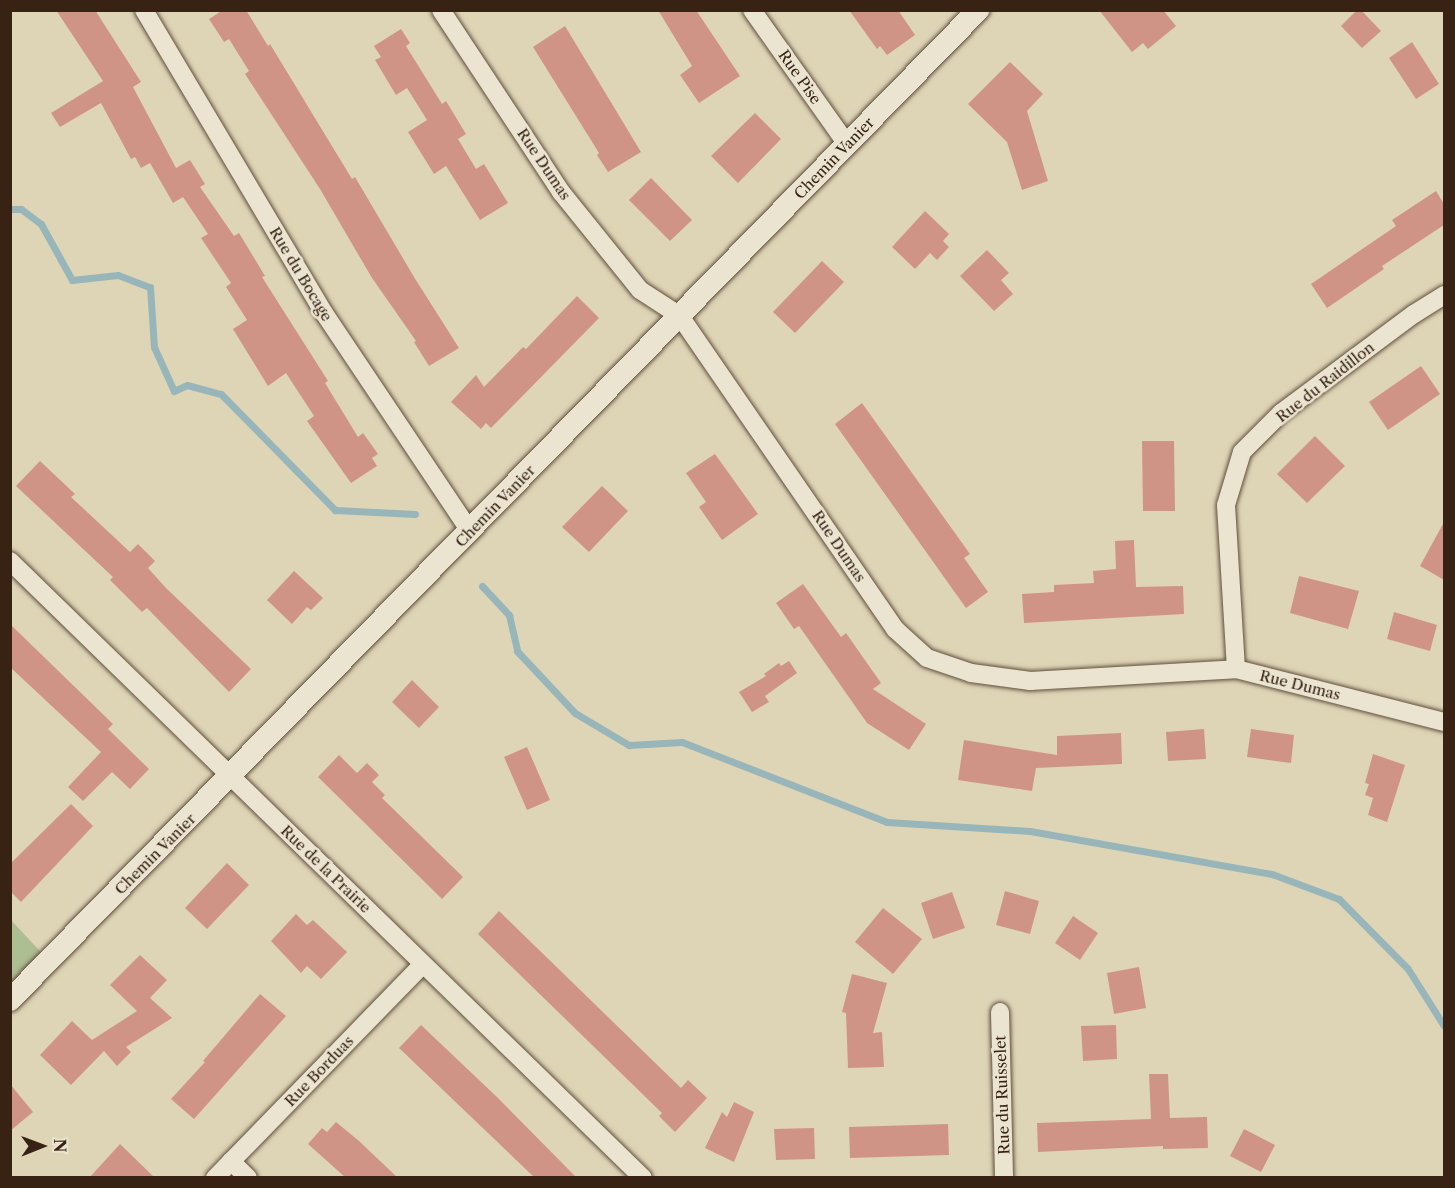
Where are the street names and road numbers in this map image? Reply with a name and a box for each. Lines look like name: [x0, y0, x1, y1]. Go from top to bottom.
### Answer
street label: Rue Pise: [775, 46, 825, 108]
street label: Chemin Vanier: [790, 113, 878, 203]
street label: Rue Dumas: [513, 125, 575, 203]
street label: Rue du Bocage: [266, 224, 336, 324]
street label: Rue du Raidillon: [1272, 338, 1378, 426]
street label: Chemin Vanier: [451, 461, 539, 551]
street label: Rue Dumas: [808, 507, 870, 585]
street label: Rue Dumas: [1258, 666, 1342, 704]
street label: Chemin Vanier: [111, 810, 199, 898]
street label: Rue de la Prairie: [277, 821, 375, 917]
street label: Rue Borduas: [281, 1032, 357, 1110]
street label: Rue du Ruisselet: [991, 1035, 1013, 1155]

